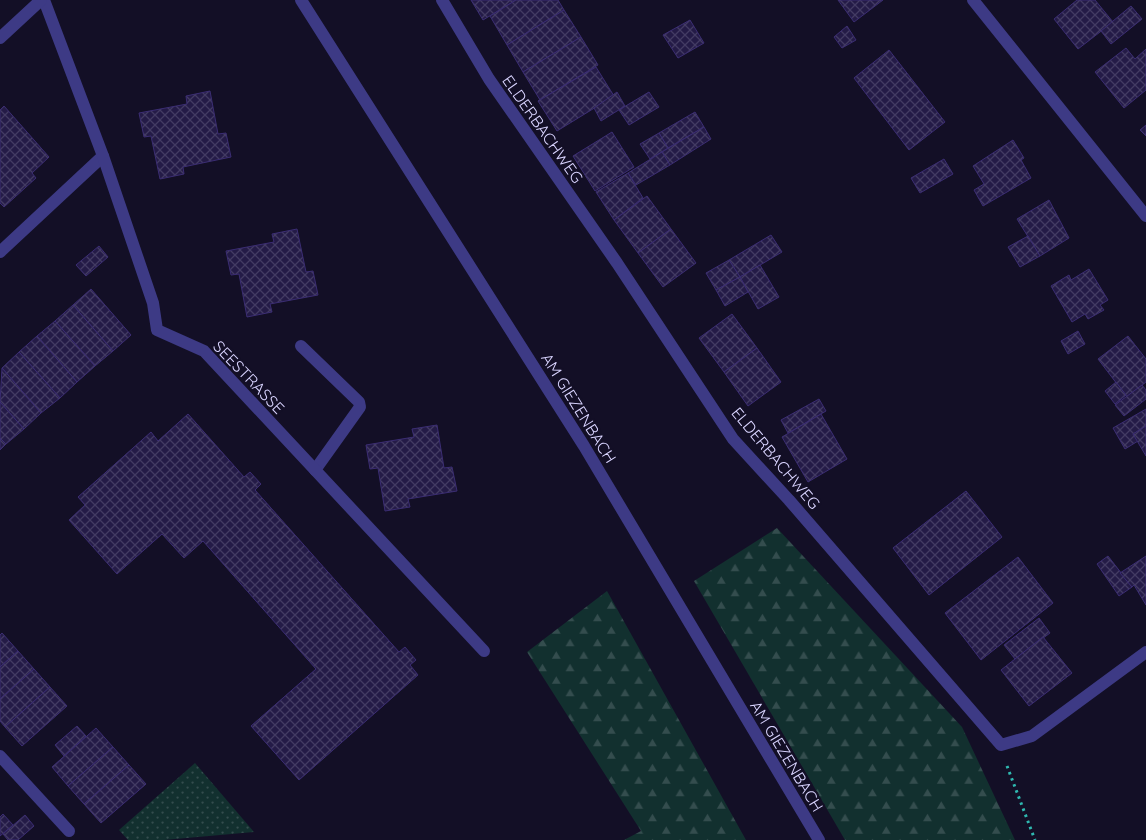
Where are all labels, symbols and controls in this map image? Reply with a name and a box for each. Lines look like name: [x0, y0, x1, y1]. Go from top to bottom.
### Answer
street label: ELDERBACHWEG: [498, 71, 588, 187]
street label: SEESTRASSE: [209, 336, 289, 418]
street label: AM GIEZENBACH: [537, 349, 621, 467]
street label: ELDERBACHWEG: [727, 403, 825, 513]
street label: AM GIEZENBACH: [746, 697, 828, 815]

